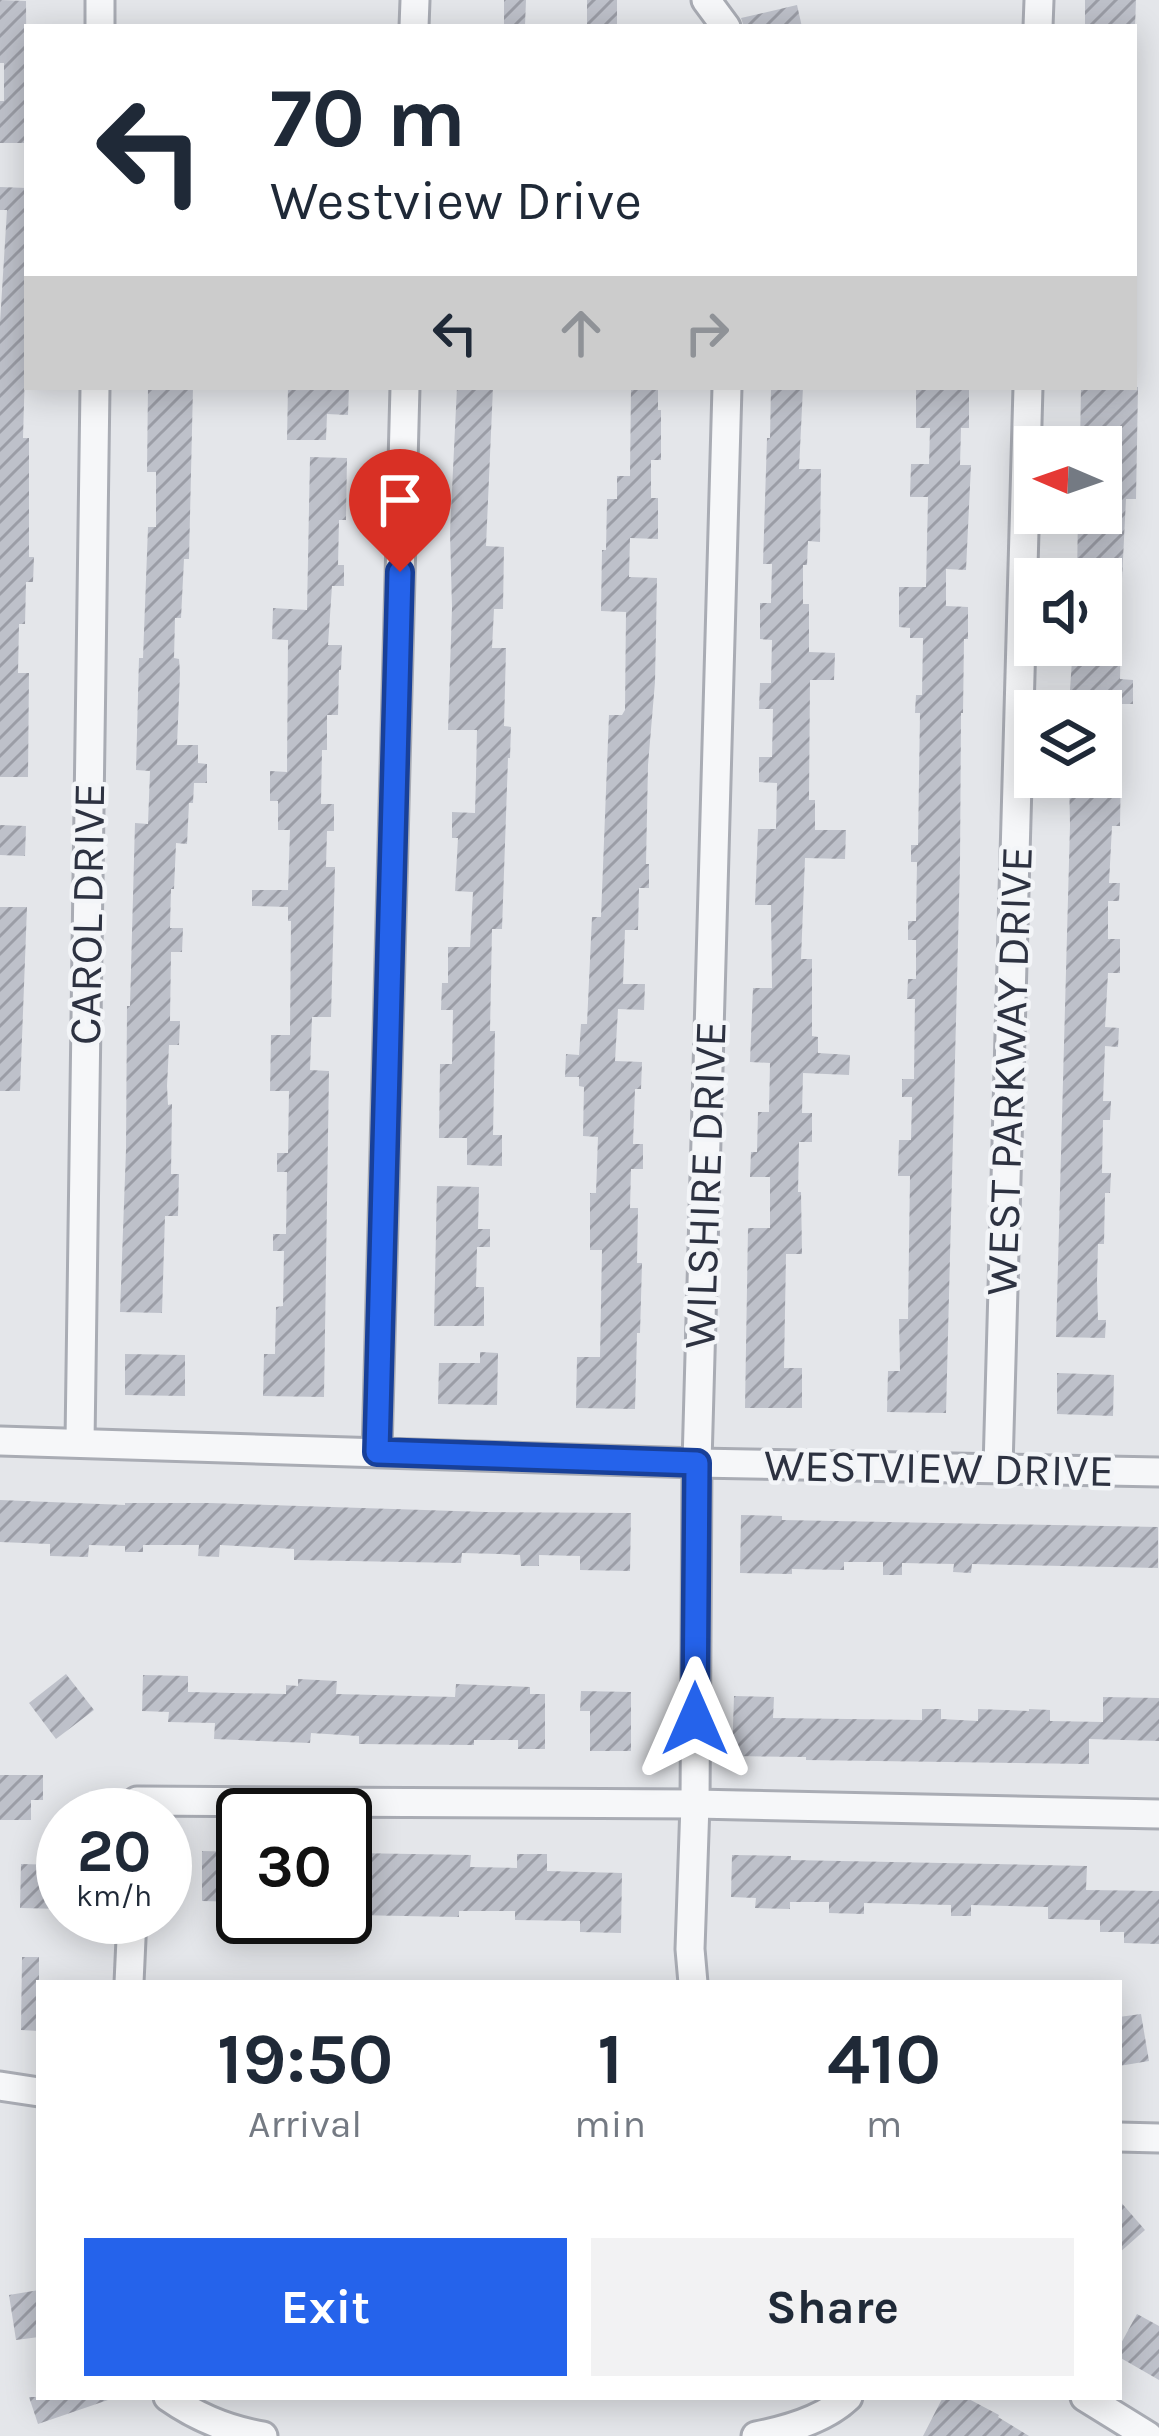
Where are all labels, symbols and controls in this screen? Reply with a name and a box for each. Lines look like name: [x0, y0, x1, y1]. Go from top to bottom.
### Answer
text: 70 m: [270, 69, 466, 167]
icon: left: [72, 72, 228, 228]
text: Westview Drive: [270, 169, 642, 233]
icon: left: [422, 300, 488, 366]
icon: ahead: [548, 300, 614, 366]
icon: right: [674, 300, 740, 366]
north arrow: [1014, 426, 1122, 534]
map controls: [1014, 426, 1122, 798]
pin: [349, 449, 451, 572]
icon: arrive: [367, 467, 433, 533]
button: sound: [1014, 558, 1122, 666]
button: layers: [1014, 690, 1122, 798]
street label: CAROL DRIVE: [59, 782, 115, 1046]
street label: WEST PARKWAY DRIVE: [975, 846, 1043, 1296]
street label: WILSHIRE DRIVE: [673, 1020, 737, 1350]
street label: WESTVIEW DRIVE: [764, 1439, 1114, 1497]
position arrow: [632, 1656, 758, 1782]
speed limit sign: 30: [216, 1788, 372, 1944]
text: 20: [77, 1816, 151, 1886]
text: km/h: [76, 1878, 152, 1914]
text: 19:50: [217, 2017, 393, 2101]
text: 1: [597, 2017, 623, 2101]
text: 410: [827, 2017, 941, 2101]
text: Arrival: [248, 2101, 362, 2147]
text: min: [574, 2101, 646, 2147]
text: m: [866, 2101, 902, 2147]
button: Exit: [84, 2238, 567, 2376]
button: Share: [591, 2238, 1074, 2376]

